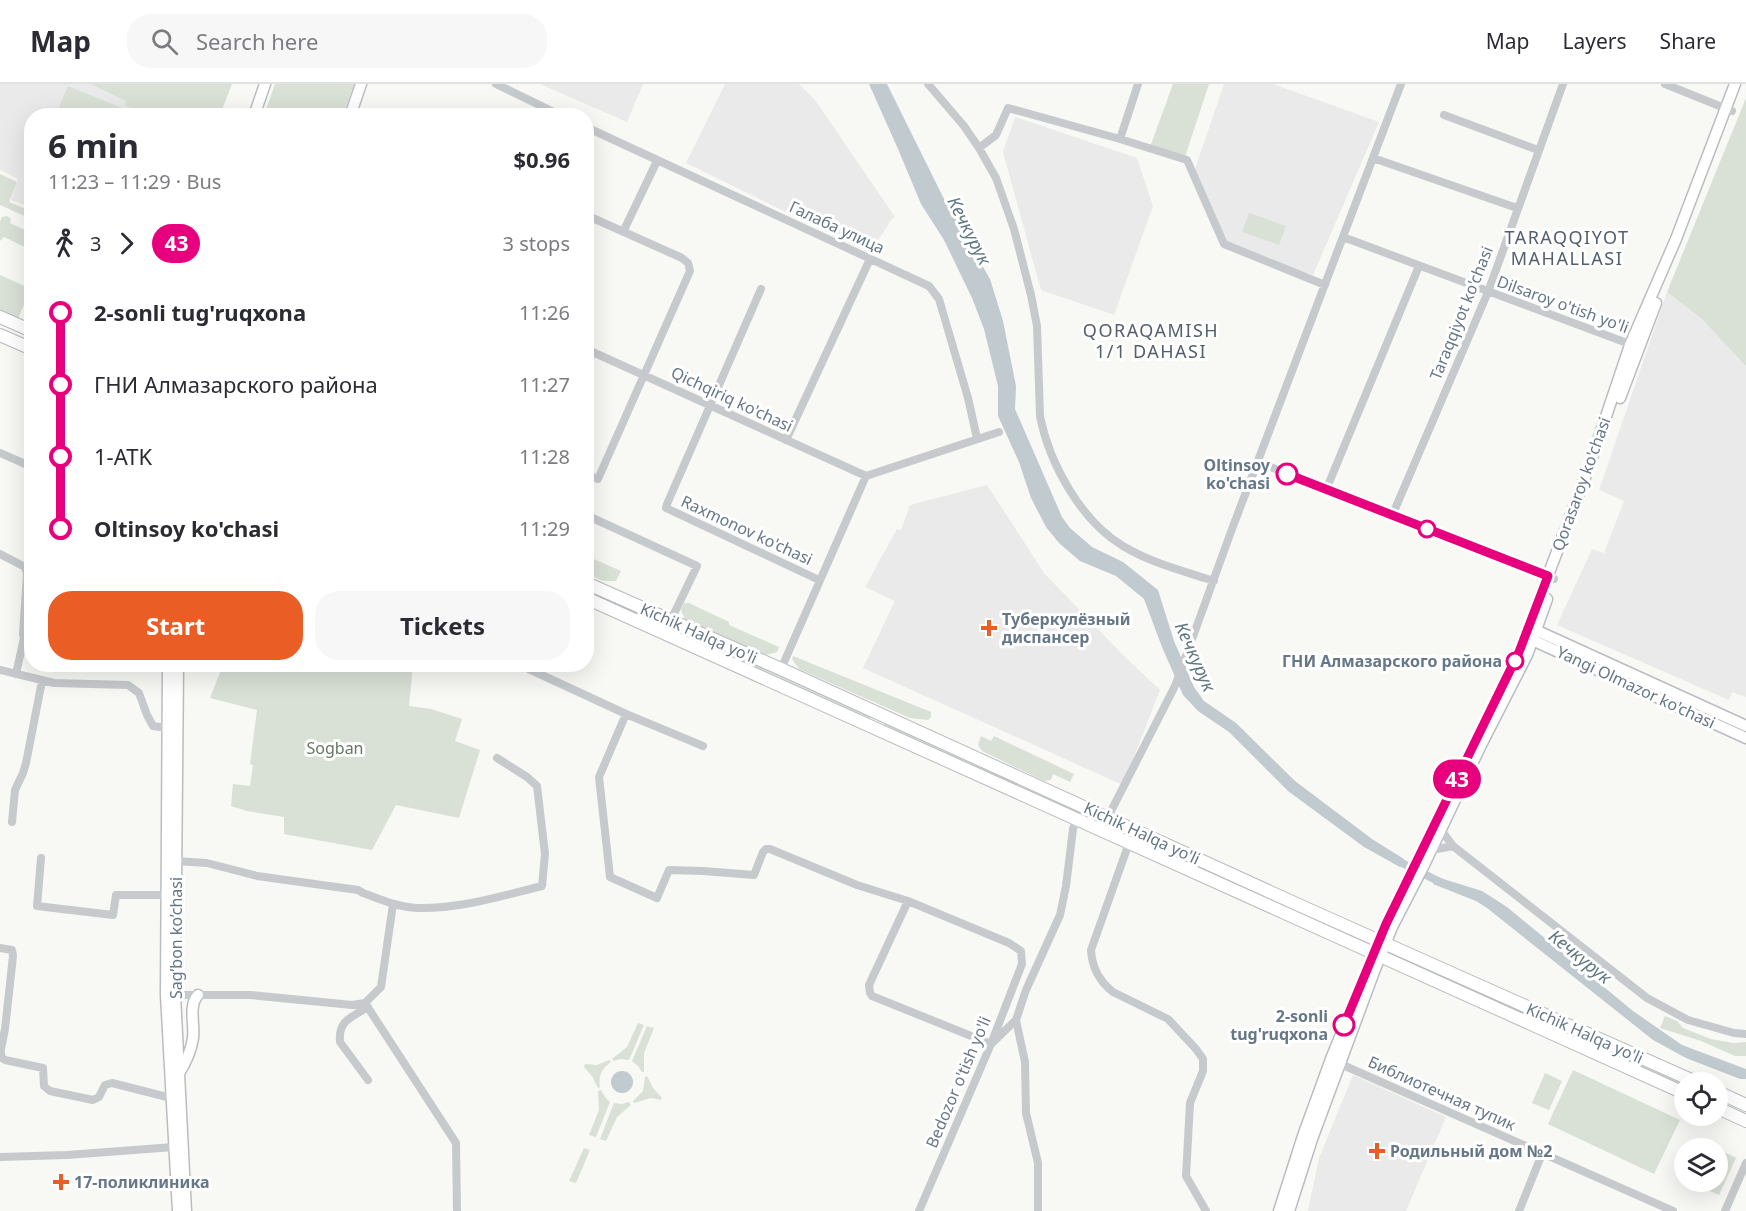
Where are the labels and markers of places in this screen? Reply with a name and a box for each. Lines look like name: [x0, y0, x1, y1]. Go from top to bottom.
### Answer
place label: Oltinsoy ko'chasi: [1204, 454, 1271, 494]
marker: Oltinsoy ko'chasi: [1276, 463, 1298, 485]
unlabelled marker: [1418, 520, 1436, 538]
place label: Туберкулёзный диспансер: [1002, 608, 1130, 648]
marker: Туберкулёзный диспансер: [980, 619, 998, 637]
place label: ГНИ Алмазарского района: [1282, 650, 1502, 672]
marker: ГНИ Алмазарского района: [1506, 652, 1524, 670]
place label: 2-sonli tug'ruqxona: [1230, 1005, 1328, 1045]
marker: 2-sonli tug'ruqxona: [1333, 1014, 1355, 1036]
place label: Родильный дом №2: [1390, 1140, 1552, 1162]
marker: Родильный дом №2: [1368, 1142, 1386, 1160]
place label: 17-поликлиника: [74, 1171, 209, 1193]
marker: 17-поликлиника: [52, 1173, 70, 1191]

